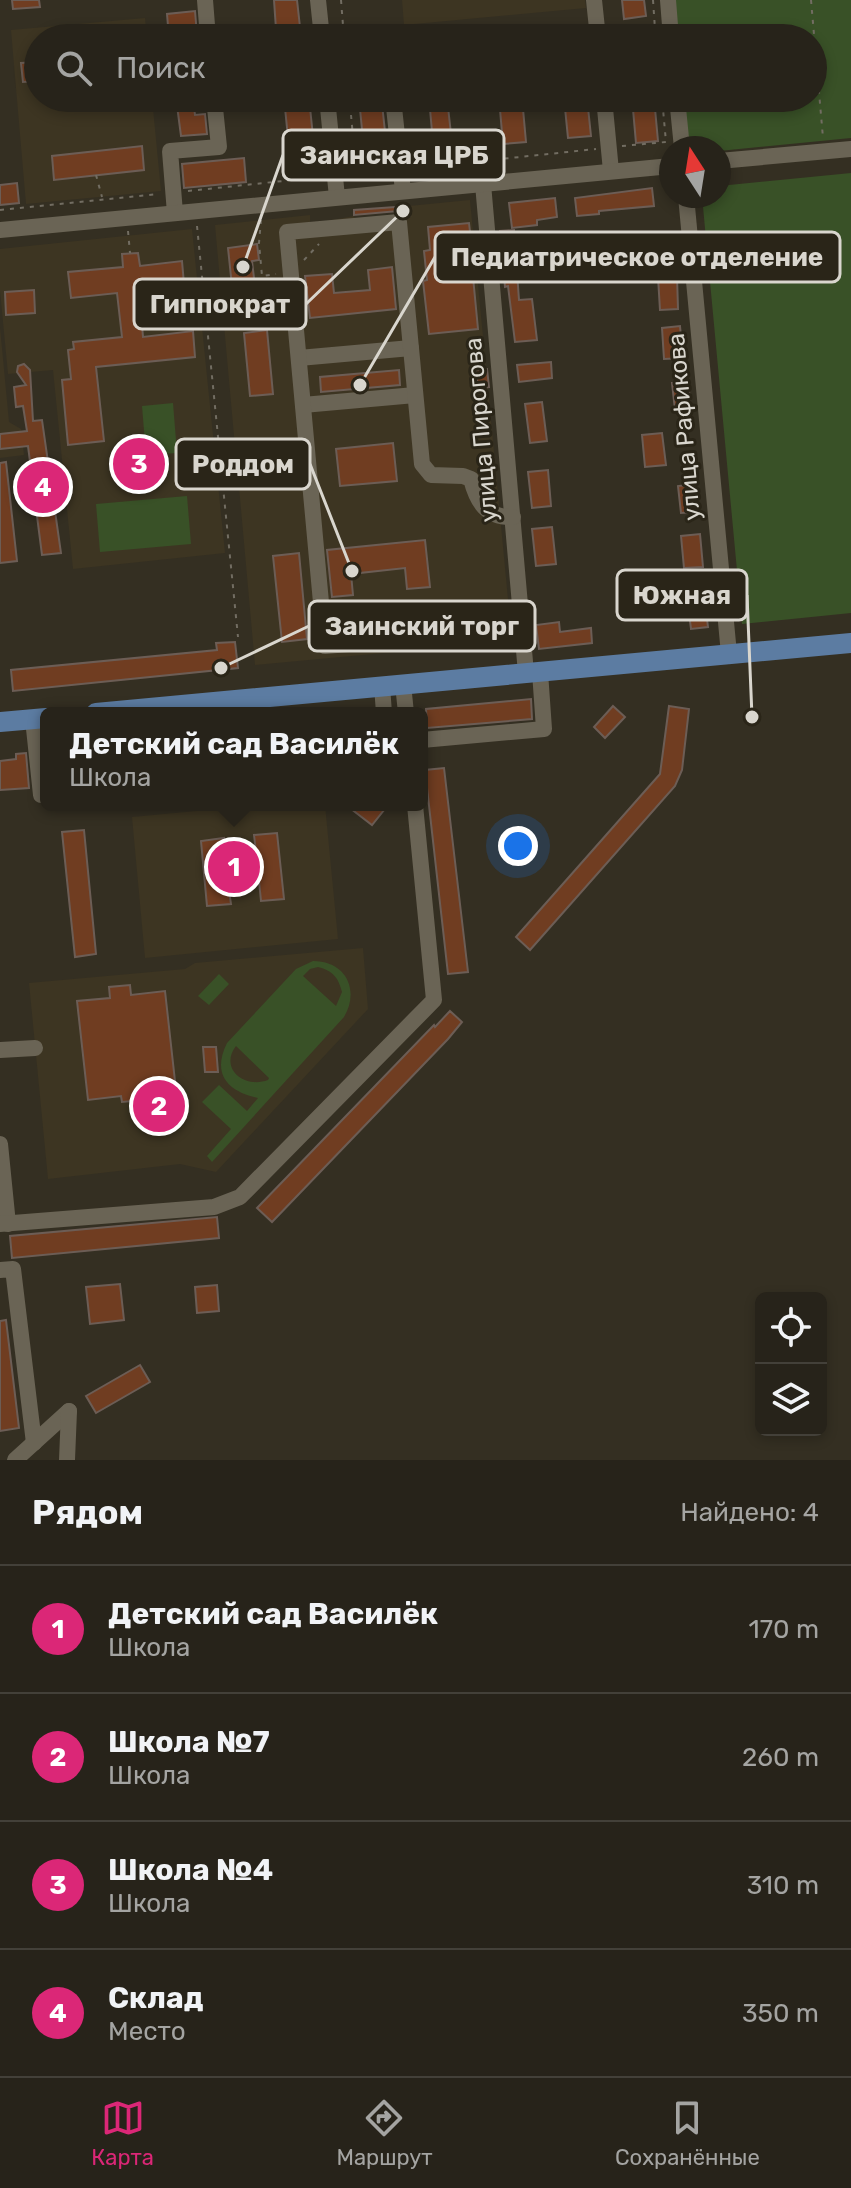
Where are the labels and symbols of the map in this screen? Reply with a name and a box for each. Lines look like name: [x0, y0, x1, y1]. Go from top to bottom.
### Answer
callout: Заинская ЦРБ: [283, 130, 504, 180]
north arrow: [659, 136, 731, 208]
text: Заинская ЦРБ: [300, 140, 488, 171]
callout: Педиатрическое отделение: [435, 232, 840, 282]
text: Педиатрическое отделение: [451, 242, 823, 273]
callout: Гиппократ: [134, 279, 306, 329]
text: Гиппократ: [150, 289, 290, 320]
street label: улица Рафикова: [662, 332, 706, 522]
street label: улица Пирогова: [459, 336, 503, 524]
pin: 3: [113, 434, 165, 494]
callout: Роддом: [176, 439, 310, 489]
text: Роддом: [192, 449, 294, 480]
pin: 4: [17, 457, 69, 517]
callout: Южная: [617, 570, 747, 620]
text: Южная: [633, 580, 731, 611]
callout: Заинский торг: [309, 601, 535, 651]
text: Заинский торг: [325, 611, 519, 642]
your location: [498, 826, 538, 866]
pin: 1: [208, 837, 260, 897]
pin: 2: [133, 1076, 185, 1136]

